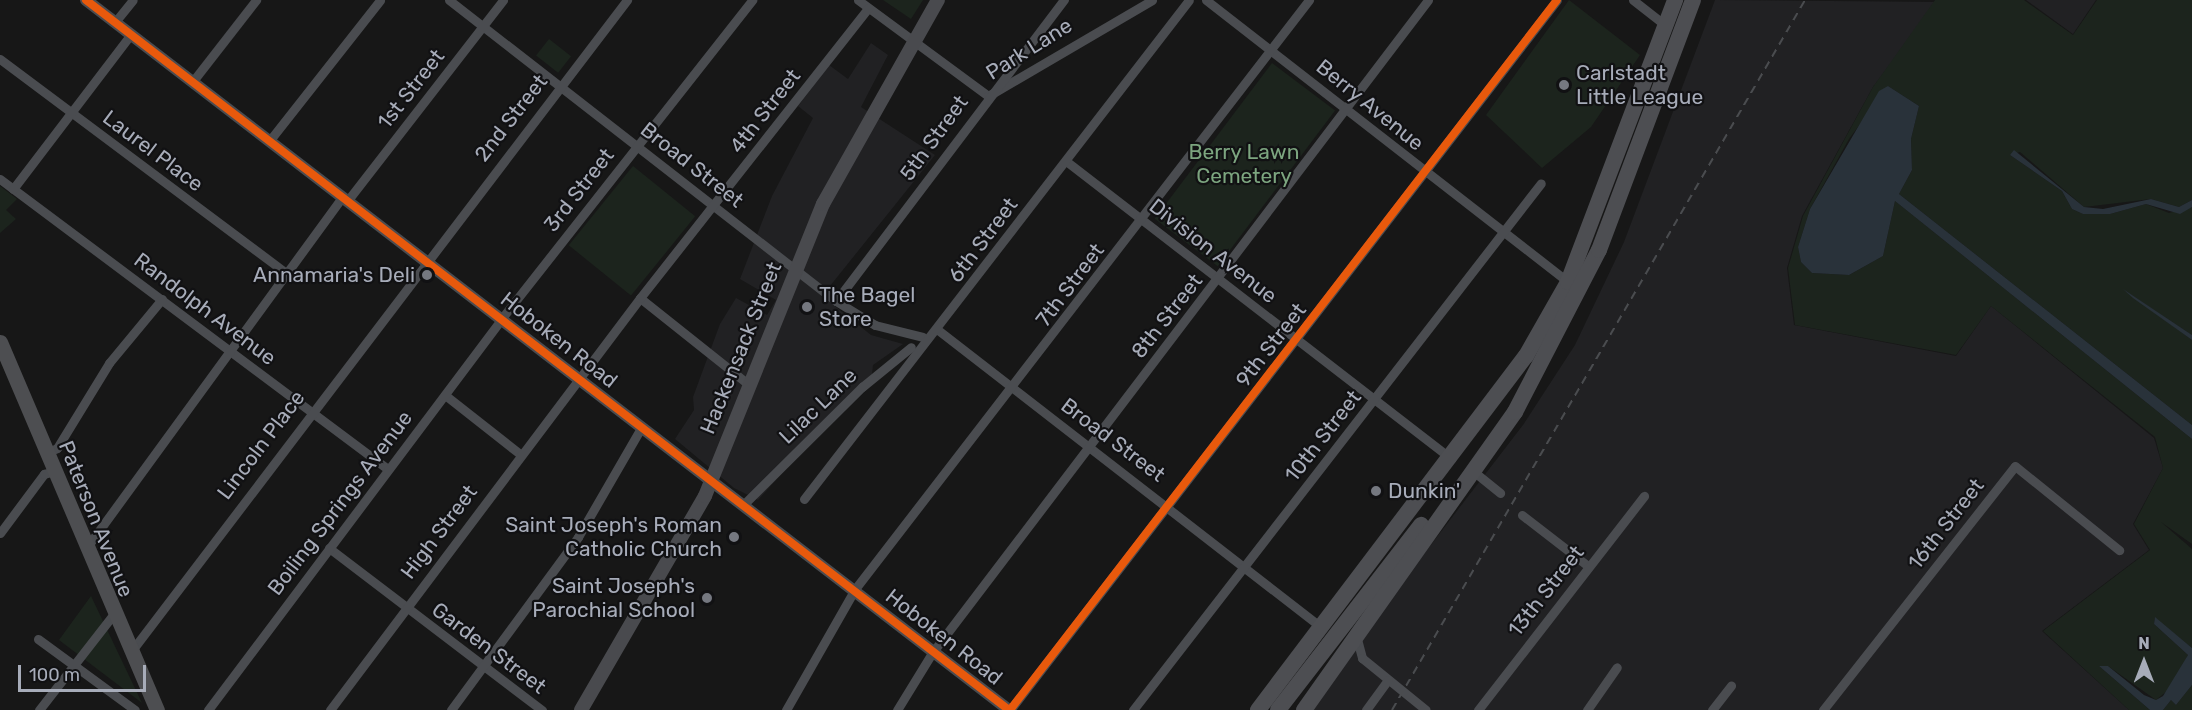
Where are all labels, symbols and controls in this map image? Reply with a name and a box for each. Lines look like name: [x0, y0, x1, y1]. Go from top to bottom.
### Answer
street label: Park Lane: [981, 13, 1077, 85]
street label: 1st Street: [372, 44, 450, 134]
street label: Berry Avenue: [1311, 54, 1429, 156]
place label: Carlstadt Little League: [1576, 60, 1703, 110]
street label: 4th Street: [724, 64, 806, 158]
street label: 2nd Street: [469, 70, 553, 166]
marker: Carlstadt Little League: [1557, 78, 1571, 92]
street label: 5th Street: [895, 90, 973, 186]
street label: Laurel Place: [98, 105, 208, 197]
street label: Broad Street: [635, 117, 749, 213]
park label: Berry Lawn Cemetery: [1188, 139, 1300, 189]
street label: 3rd Street: [539, 143, 619, 237]
street label: 6th Street: [943, 193, 1023, 287]
street label: Division Avenue: [1144, 193, 1282, 309]
street label: 7th Street: [1031, 238, 1109, 332]
street label: Randolph Avenue: [129, 247, 281, 371]
street label: Hackensack Street: [695, 258, 787, 438]
place label: Annamaria's Deli: [253, 262, 415, 288]
marker: Annamaria's Deli: [420, 268, 434, 282]
street label: 8th Street: [1126, 269, 1208, 363]
place label: The Bagel Store: [819, 282, 915, 332]
street label: Hoboken Road: [496, 287, 622, 393]
street label: 9th Street: [1231, 298, 1311, 392]
marker: The Bagel Store: [800, 300, 814, 314]
street label: Lilac Lane: [774, 363, 862, 449]
street label: 10th Street: [1279, 385, 1367, 487]
street label: Lincoln Place: [212, 386, 310, 504]
street label: Broad Street: [1056, 393, 1170, 487]
street label: Boiling Springs Avenue: [262, 406, 418, 600]
street label: Paterson Avenue: [53, 437, 139, 601]
street label: 16th Street: [1903, 473, 1989, 575]
place label: Dunkin': [1388, 478, 1460, 504]
street label: High Street: [395, 480, 483, 584]
marker: Dunkin': [1369, 484, 1383, 498]
place label: Saint Joseph's Roman Catholic Church: [505, 512, 722, 562]
marker: Saint Joseph's Roman Catholic Church: [727, 530, 741, 544]
street label: 13th Street: [1503, 541, 1589, 641]
place label: Saint Joseph's Parochial School: [532, 573, 695, 623]
street label: Hoboken Road: [881, 584, 1007, 690]
marker: Saint Joseph's Parochial School: [700, 591, 714, 605]
street label: Garden Street: [427, 597, 551, 699]
north arrow: [2114, 632, 2174, 692]
text: N: [2138, 634, 2150, 653]
scale bar: [21, 653, 148, 691]
text: 100 m: [29, 664, 80, 686]

